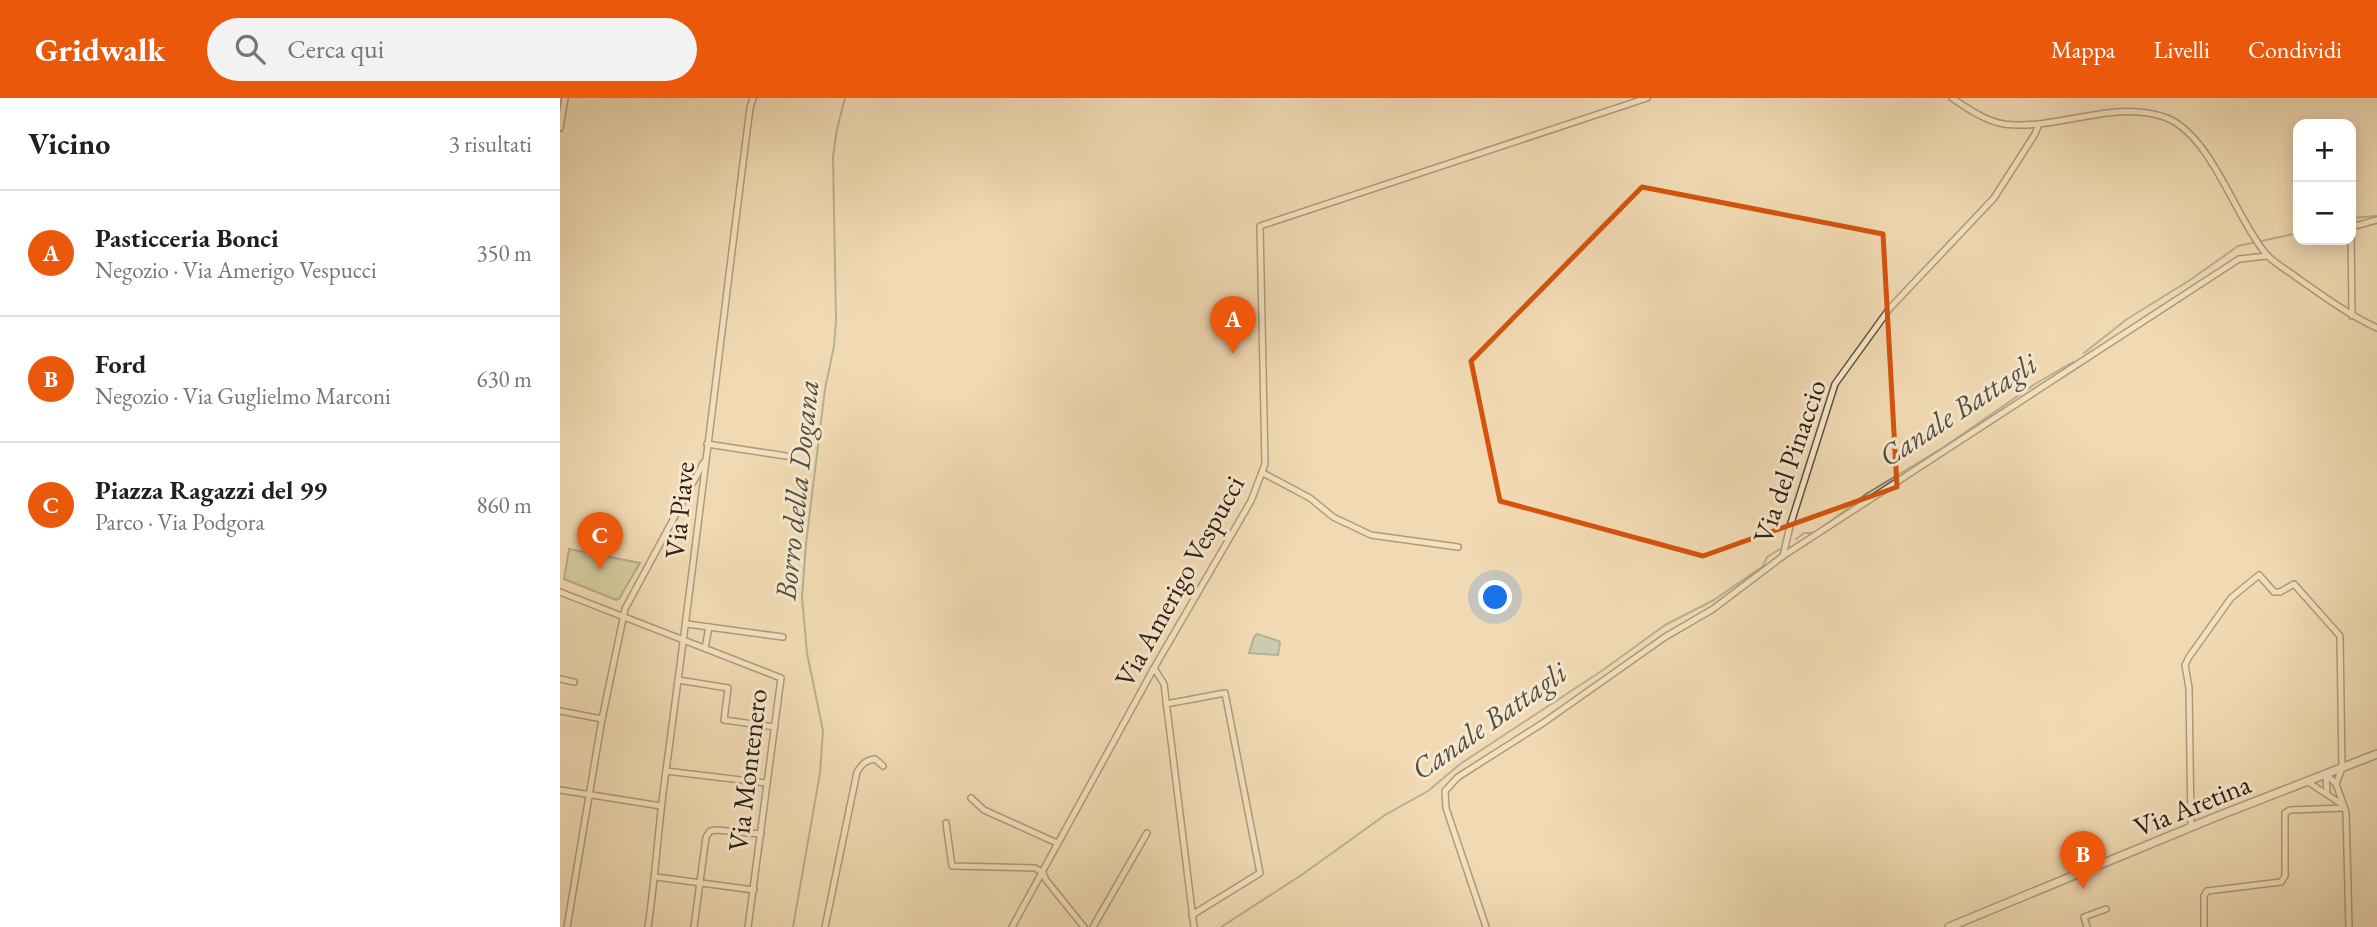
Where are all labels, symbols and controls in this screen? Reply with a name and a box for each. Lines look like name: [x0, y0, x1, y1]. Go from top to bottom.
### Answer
search box: [207, 18, 697, 81]
text: Gridwalk: [35, 28, 165, 71]
icon: search: [231, 30, 269, 68]
text: Cerca qui: [287, 32, 384, 66]
text: Mappa: [2051, 34, 2115, 65]
text: Livelli: [2153, 34, 2210, 65]
text: Condividi: [2248, 34, 2342, 65]
map controls: [2293, 119, 2356, 245]
button: +: [2293, 119, 2356, 182]
text: Vicino: [28, 124, 110, 163]
text: 3 risultati: [449, 129, 532, 159]
button: −: [2293, 182, 2356, 245]
text: Pasticceria Bonci: [95, 221, 279, 255]
text: A: [43, 238, 59, 268]
text: 350 m: [476, 238, 532, 268]
text: Negozio · Via Amerigo Vespucci: [95, 255, 377, 285]
pin: A: [1210, 296, 1256, 354]
water label: Canale Battagli: [1871, 343, 2045, 475]
text: Ford: [95, 347, 146, 381]
text: B: [44, 364, 58, 394]
text: 630 m: [476, 364, 532, 394]
street label: Via del Pinaccio: [1744, 375, 1834, 547]
water label: Borro della Dogana: [765, 378, 827, 603]
text: Negozio · Via Guglielmo Marconi: [95, 381, 391, 411]
street label: Via Piave: [656, 460, 702, 560]
street label: Via Amerigo Vespucci: [1106, 469, 1252, 693]
text: Piazza Ragazzi del 99: [95, 473, 327, 507]
text: C: [43, 490, 59, 520]
text: 860 m: [476, 490, 532, 520]
text: Parco · Via Podgora: [95, 507, 265, 537]
pin: C: [577, 512, 623, 570]
your location: [1478, 580, 1512, 614]
water label: Canale Battagli: [1403, 652, 1575, 788]
street label: Via Montenero: [719, 686, 775, 854]
street label: Via Aretina: [2128, 765, 2257, 845]
pin: B: [2060, 831, 2106, 889]

